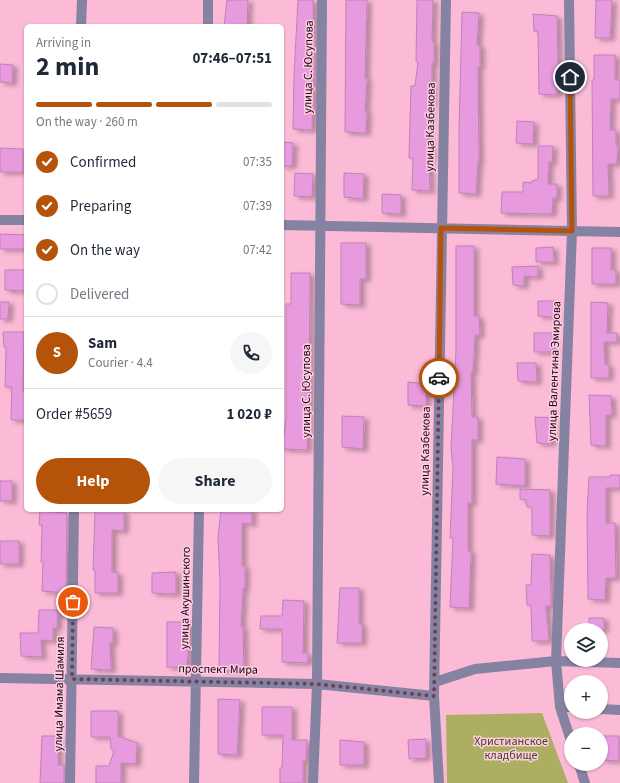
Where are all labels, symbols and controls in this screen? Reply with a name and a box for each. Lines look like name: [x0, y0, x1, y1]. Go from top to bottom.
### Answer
street label: улица С. Юсупова: [299, 20, 318, 114]
text: Arriving in: [36, 34, 91, 52]
text: 2 min: [36, 48, 99, 85]
text: 07:46–07:51: [192, 48, 272, 69]
pin: [553, 60, 587, 94]
icon: home: [559, 66, 581, 88]
street label: улица Казбекова: [421, 82, 440, 172]
text: On the way · 260 m: [36, 113, 138, 131]
icon: check: [36, 151, 58, 173]
text: Confirmed: [70, 152, 136, 173]
text: 07:35: [243, 153, 272, 171]
icon: check: [36, 195, 58, 217]
text: Preparing: [70, 196, 131, 217]
text: 07:39: [243, 197, 272, 215]
icon: check: [36, 239, 58, 261]
text: On the way: [70, 240, 140, 261]
text: 07:42: [243, 241, 272, 259]
text: Delivered: [70, 284, 129, 305]
street label: улица Валентина Эмирова: [544, 301, 565, 441]
button: phone: [230, 332, 272, 374]
text: Sam: [88, 333, 117, 354]
text: S: [53, 342, 61, 363]
street label: улица С. Юсупова: [298, 344, 315, 438]
text: Courier · 4.4: [88, 354, 153, 372]
courier: [419, 358, 459, 398]
icon: car: [428, 367, 450, 389]
text: Order #5659: [36, 404, 112, 425]
text: 1 020 ₽: [226, 404, 272, 425]
street label: улица Казбекова: [416, 406, 435, 496]
button: Help: [36, 458, 150, 504]
button: Share: [158, 458, 272, 504]
street label: улица Акушинского: [176, 546, 195, 650]
pin: [56, 585, 90, 619]
icon: bag: [62, 591, 84, 613]
map controls: [564, 623, 608, 771]
button: layers: [564, 623, 608, 667]
street label: улица Имама Шамиля: [50, 636, 69, 752]
street label: проспект Мира: [178, 660, 258, 679]
button: +: [564, 675, 608, 719]
button: −: [564, 727, 608, 771]
park label: Христианское кладбище: [474, 733, 548, 764]

